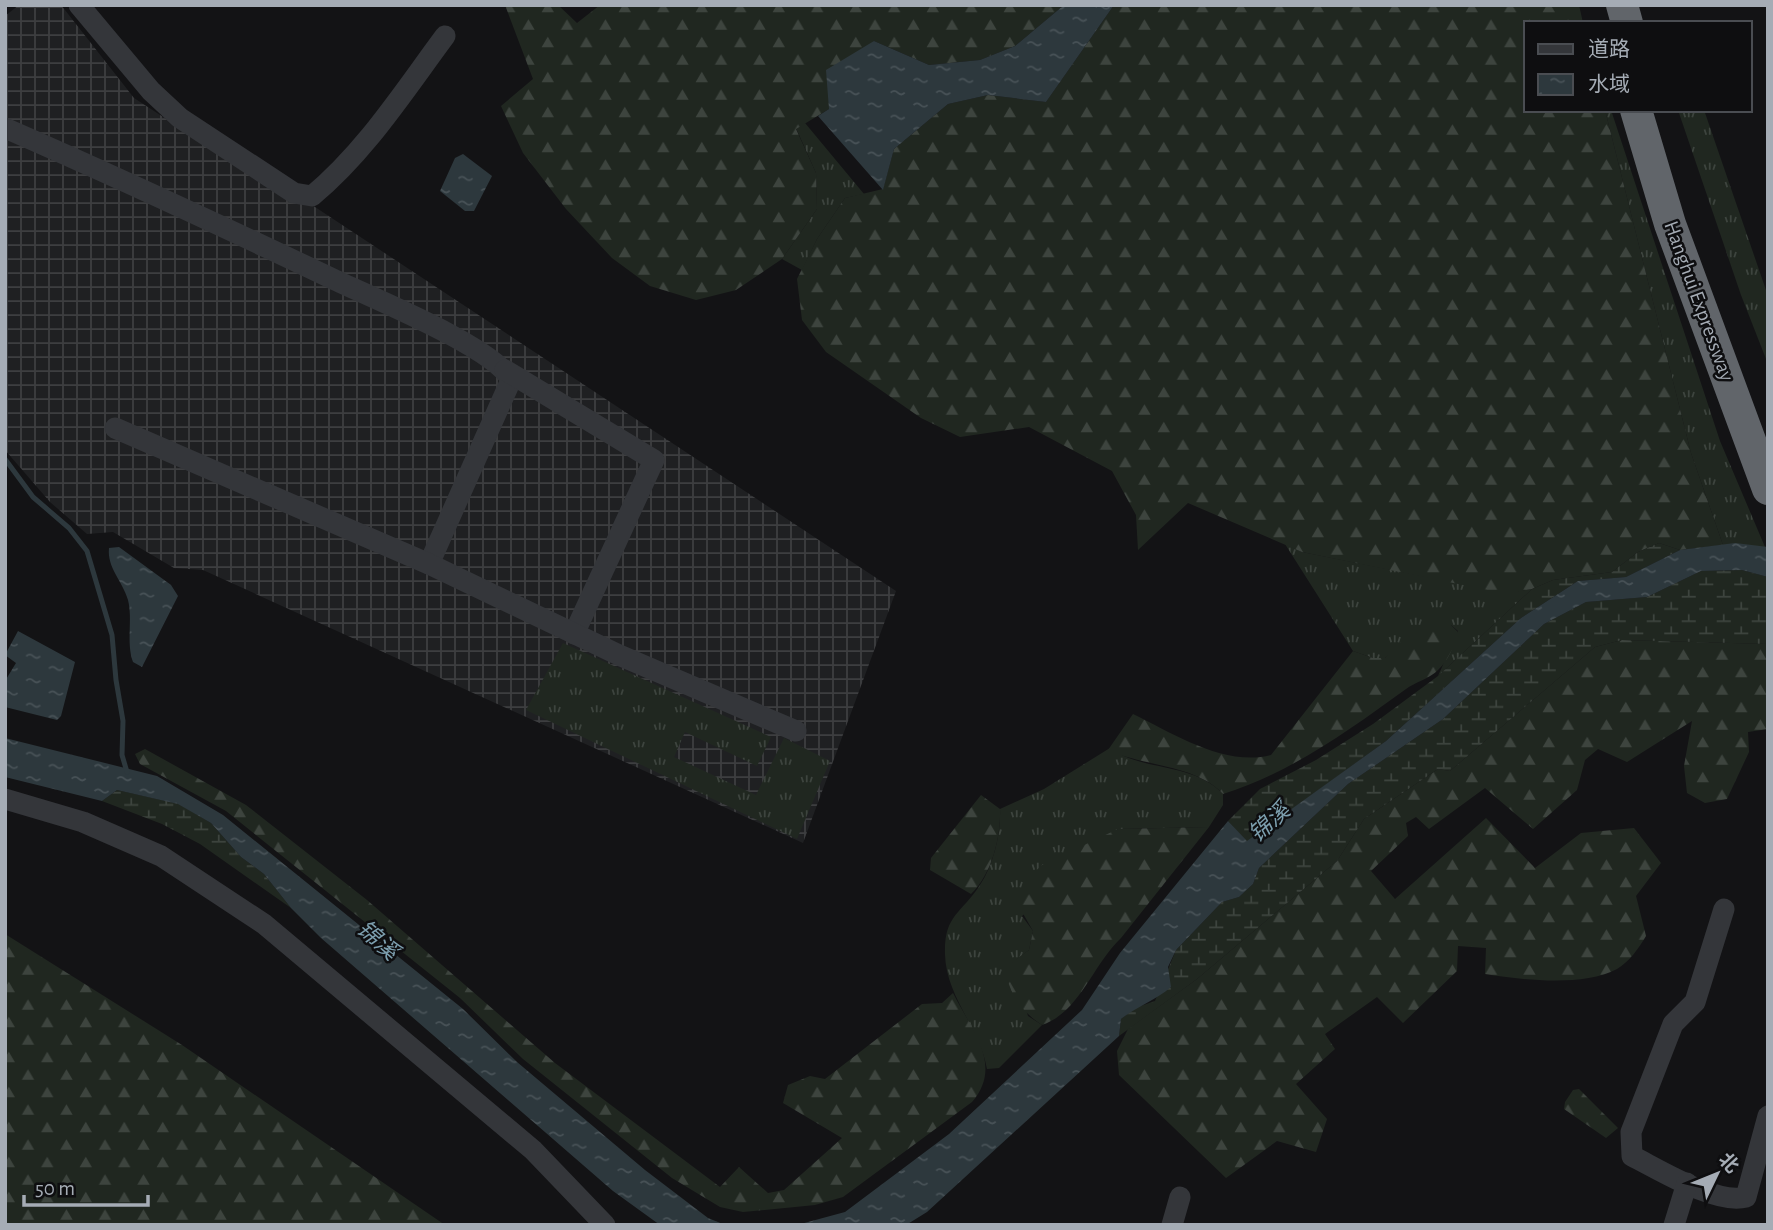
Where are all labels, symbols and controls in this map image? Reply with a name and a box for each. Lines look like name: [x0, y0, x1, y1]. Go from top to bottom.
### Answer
legend: [1524, 21, 1752, 112]
text: 道路: [1588, 38, 1630, 60]
text: 水域: [1588, 73, 1630, 95]
street label: Hanghui Expressway: [1660, 218, 1738, 384]
water label: 锦溪: [1244, 796, 1297, 847]
water label: 锦溪: [352, 916, 405, 967]
north arrow: [1682, 1139, 1752, 1209]
text: 北: [1715, 1149, 1742, 1177]
scale bar: [24, 1164, 149, 1208]
text: 50 m: [35, 1178, 75, 1199]

